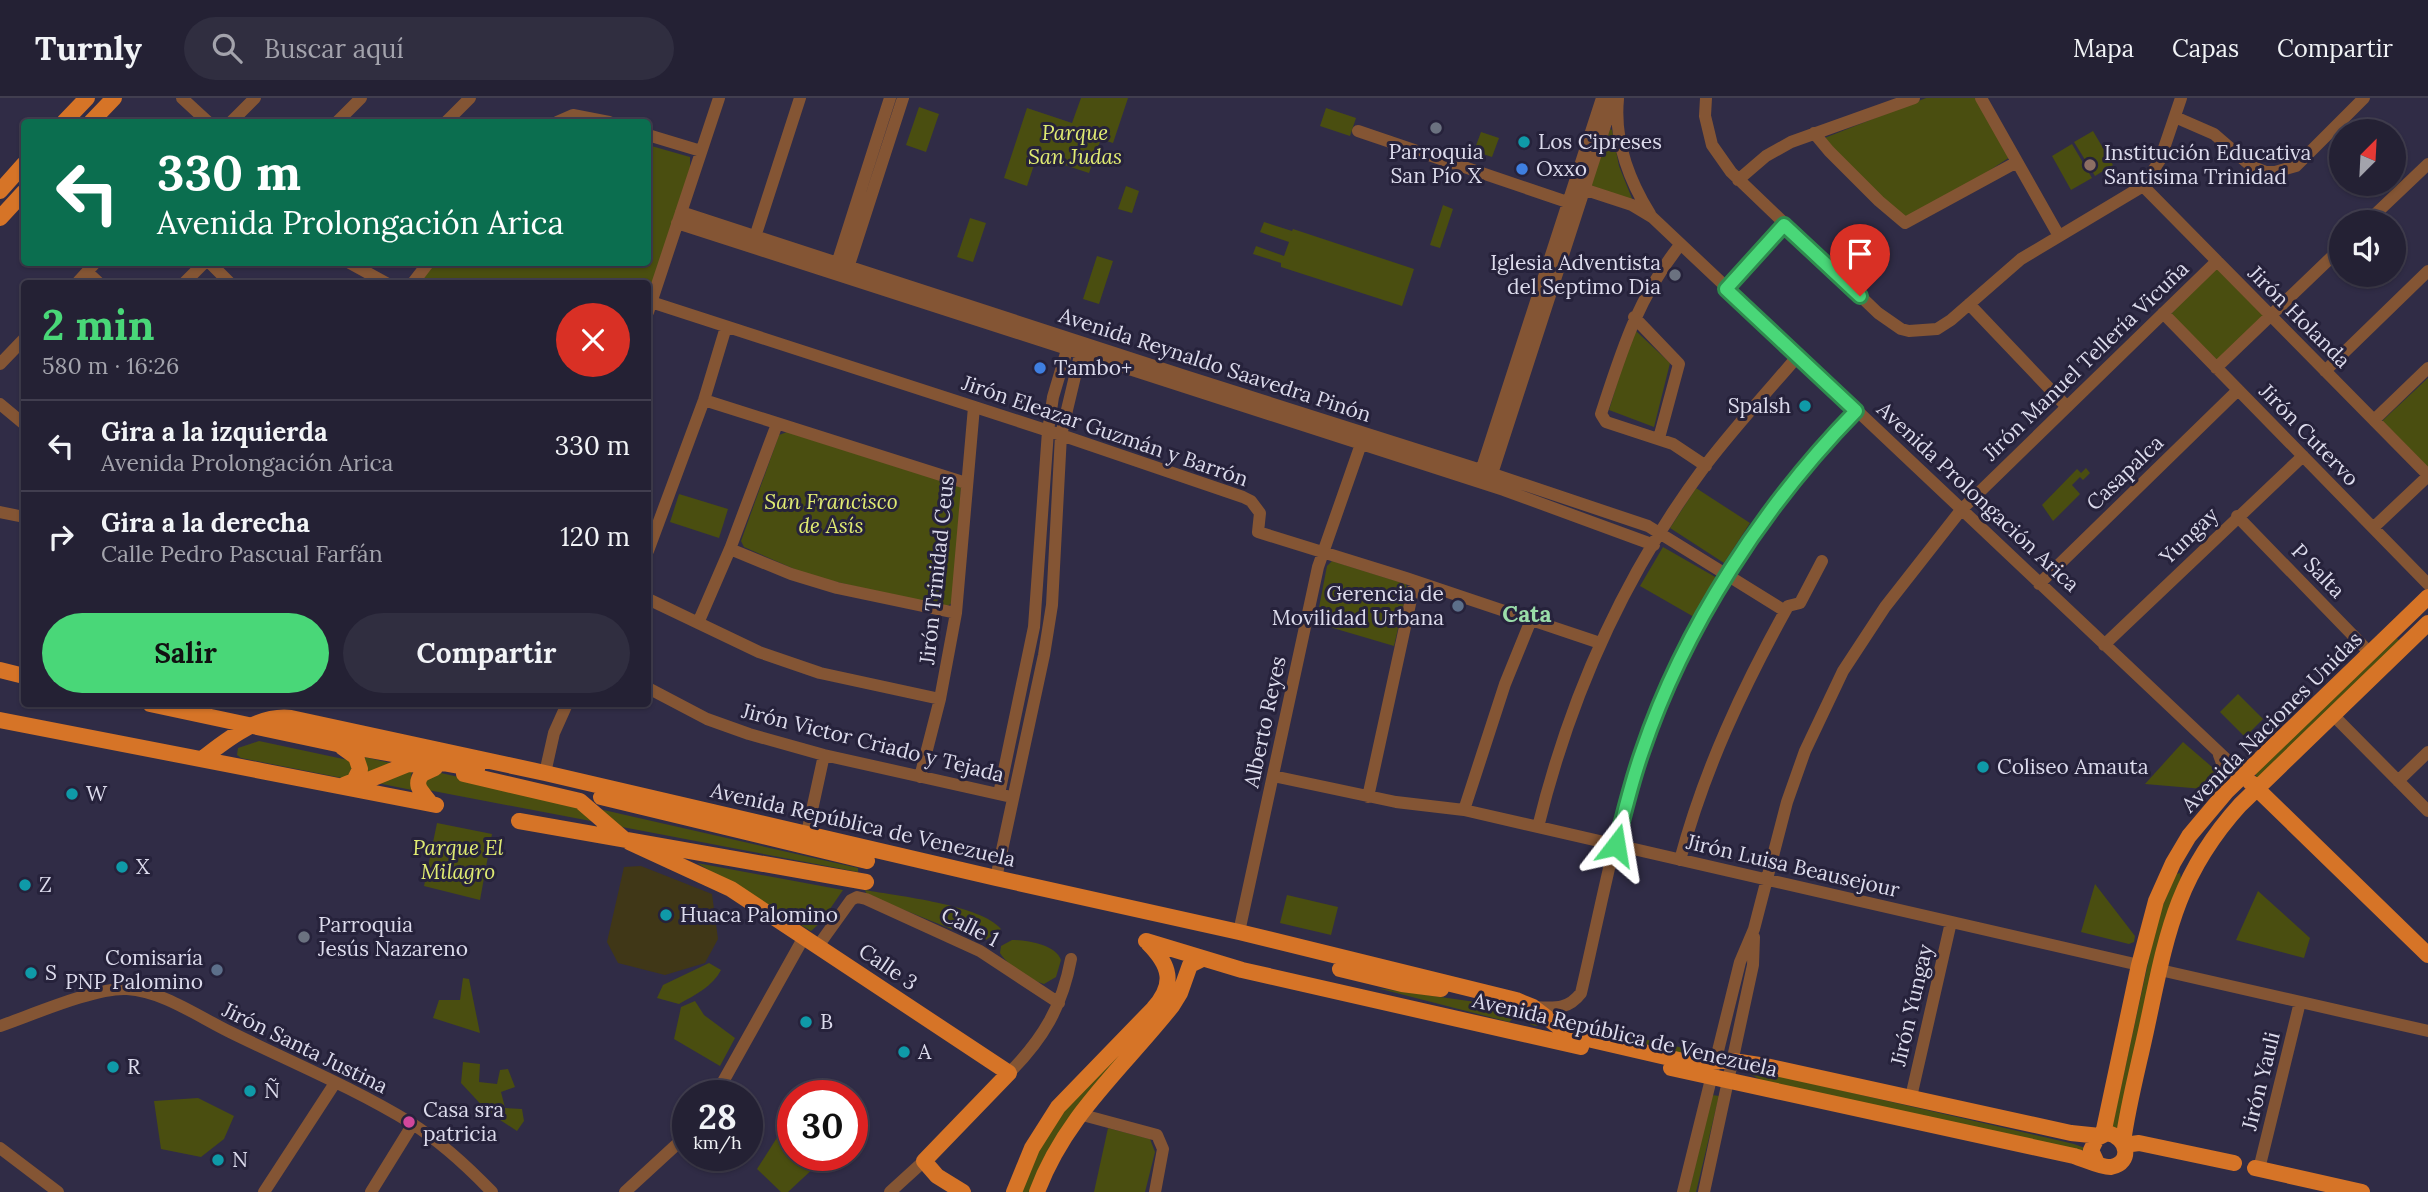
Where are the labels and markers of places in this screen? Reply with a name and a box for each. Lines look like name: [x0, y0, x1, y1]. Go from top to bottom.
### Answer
marker: Parroquia San Pío X: [1428, 120, 1444, 136]
place label: Los Cipreses: [1538, 128, 1662, 155]
marker: Los Cipreses: [1516, 134, 1532, 150]
place label: Parroquia San Pío X: [1388, 138, 1484, 189]
place label: Institución Educativa Santisima Trinidad: [2104, 139, 2311, 190]
place label: Oxxo: [1536, 155, 1587, 182]
marker: Institución Educativa Santisima Trinidad: [2082, 157, 2098, 173]
marker: Oxxo: [1514, 161, 1530, 177]
pin: [1830, 224, 1890, 296]
place label: Iglesia Adventista del Septimo Dia: [1490, 249, 1661, 300]
marker: Iglesia Adventista del Septimo Dia: [1667, 267, 1683, 283]
place label: Tambo+: [1054, 354, 1132, 381]
marker: Tambo+: [1032, 360, 1048, 376]
place label: Spalsh: [1728, 392, 1791, 419]
marker: Spalsh: [1797, 398, 1813, 414]
place label: Gerencia de Movilidad Urbana: [1272, 580, 1444, 631]
marker: Gerencia de Movilidad Urbana: [1450, 598, 1466, 614]
place label: Coliseo Amauta: [1997, 753, 2149, 780]
marker: Coliseo Amauta: [1975, 759, 1991, 775]
place label: W: [86, 780, 108, 807]
marker: W: [64, 786, 80, 802]
place label: X: [136, 853, 150, 880]
marker: X: [114, 859, 130, 875]
place label: Z: [39, 871, 52, 898]
marker: Z: [17, 877, 33, 893]
place label: Huaca Palomino: [680, 901, 838, 928]
marker: Huaca Palomino: [658, 907, 674, 923]
place label: Parroquia Jesús Nazareno: [317, 911, 468, 962]
marker: Parroquia Jesús Nazareno: [296, 929, 312, 945]
place label: Comisaría PNP Palomino: [65, 944, 203, 995]
place label: S: [45, 959, 57, 986]
marker: Comisaría PNP Palomino: [209, 962, 225, 978]
marker: S: [23, 965, 39, 981]
place label: B: [820, 1008, 833, 1035]
marker: B: [798, 1014, 814, 1030]
place label: A: [917, 1038, 932, 1065]
marker: A: [896, 1044, 912, 1060]
place label: R: [127, 1053, 141, 1080]
marker: R: [105, 1059, 121, 1075]
place label: Ñ: [264, 1077, 280, 1104]
marker: Ñ: [242, 1083, 258, 1099]
place label: Casa sra patricia: [423, 1096, 504, 1147]
marker: Casa sra patricia: [401, 1114, 417, 1130]
place label: N: [232, 1146, 248, 1173]
marker: N: [210, 1152, 226, 1168]

